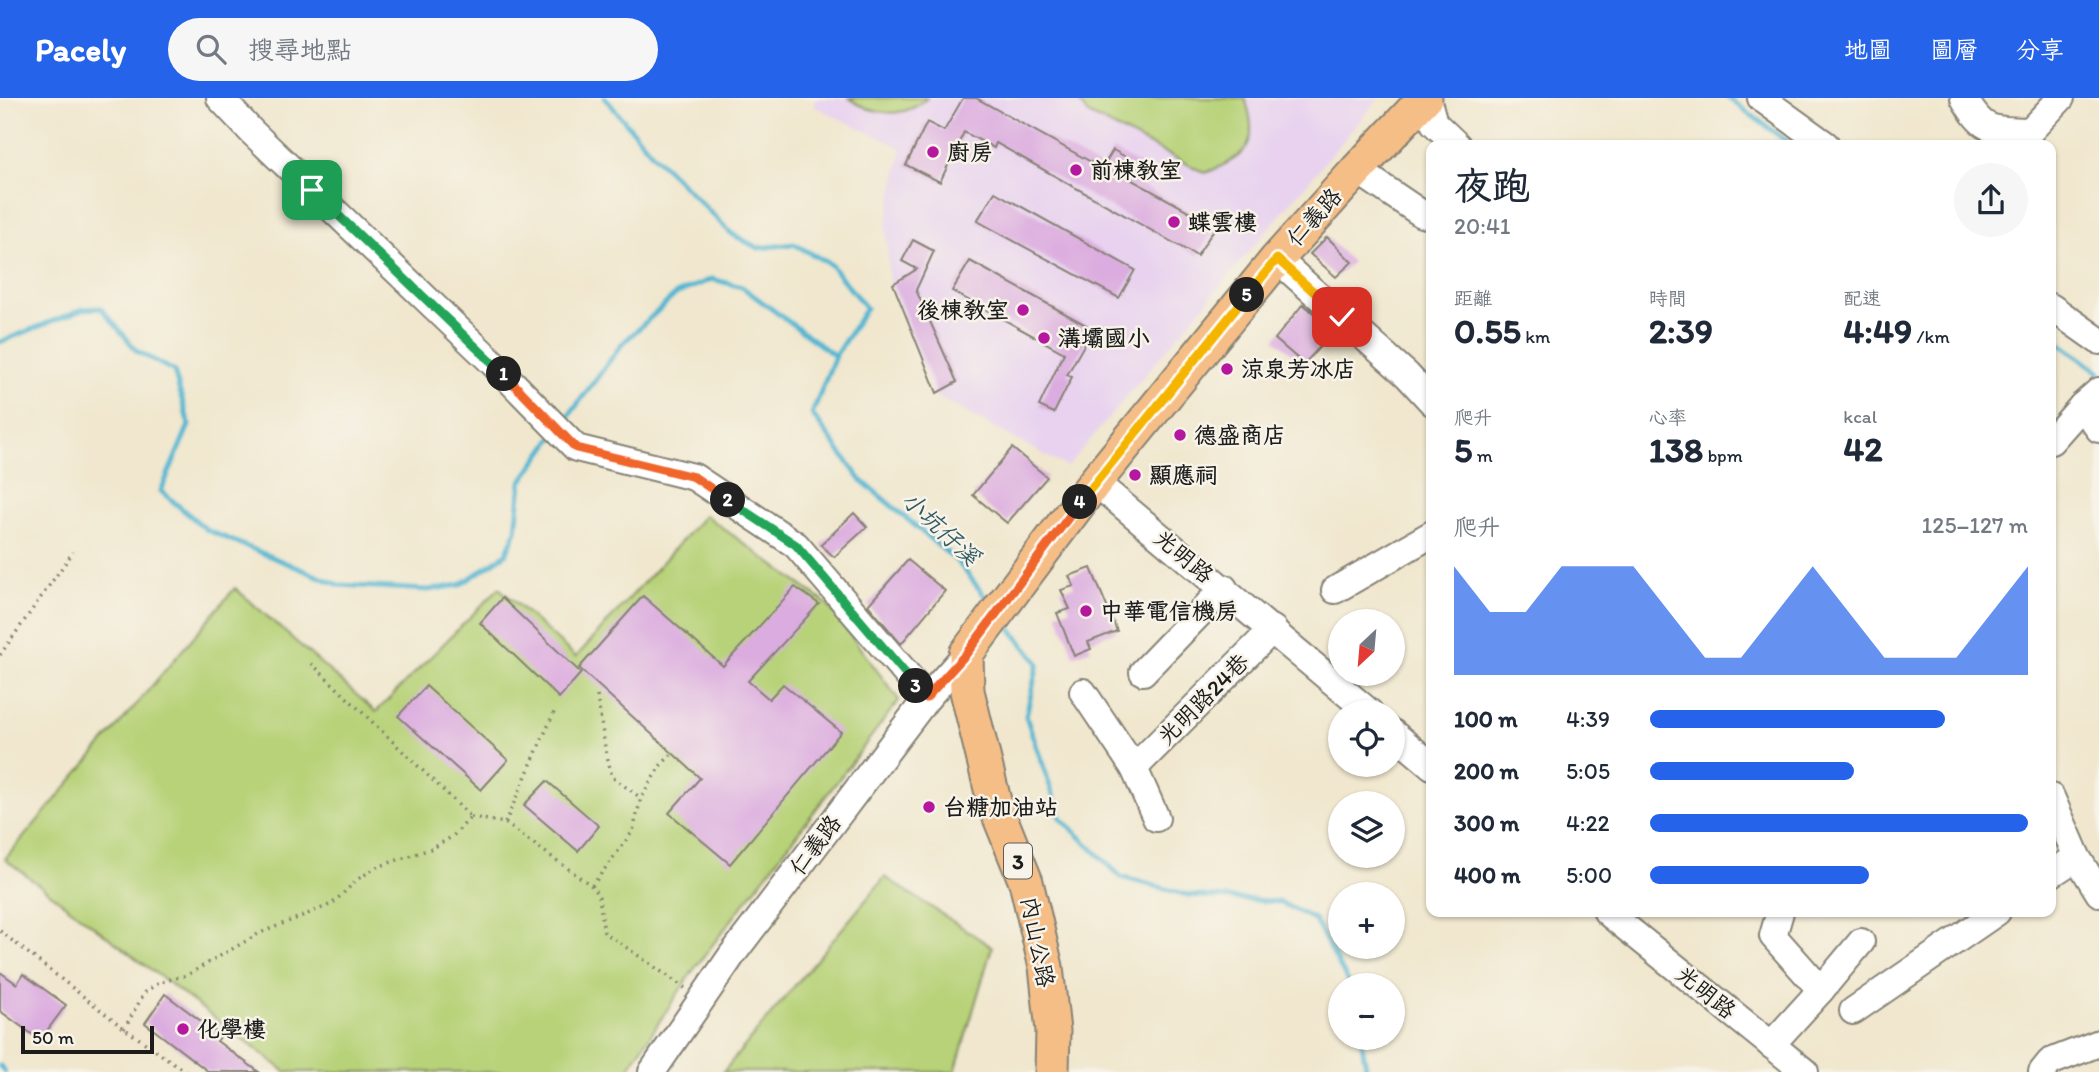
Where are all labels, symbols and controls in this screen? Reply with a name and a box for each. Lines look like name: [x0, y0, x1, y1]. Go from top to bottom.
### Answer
search box: [168, 18, 658, 81]
text: Pacely: [35, 30, 126, 69]
icon: search: [192, 30, 230, 68]
text: 搜尋地點: [248, 34, 352, 66]
text: 地圖: [1844, 35, 1892, 64]
text: 圖層: [1930, 35, 1978, 64]
text: 分享: [2016, 35, 2064, 64]
place label: 廚房: [947, 138, 993, 166]
marker: 廚房: [925, 144, 941, 160]
place label: 前棟教室: [1090, 156, 1182, 184]
pin: [282, 160, 342, 220]
marker: 前棟教室: [1068, 162, 1084, 178]
text: 夜跑: [1454, 163, 1530, 209]
button: share: [1954, 163, 2028, 237]
icon: arrive: [293, 171, 331, 209]
street label: 仁義路: [1281, 182, 1347, 252]
place label: 蝶雲樓: [1188, 208, 1257, 236]
text: 20:41: [1454, 212, 1510, 240]
marker: 蝶雲樓: [1166, 214, 1182, 230]
pin: 5: [1230, 278, 1264, 312]
text: 5: [1242, 283, 1251, 306]
pin: [1312, 287, 1372, 347]
text: 距離: [1454, 287, 1492, 310]
text: 時間: [1649, 287, 1687, 310]
text: 配速: [1843, 287, 1881, 310]
place label: 後棟教室: [917, 296, 1009, 324]
icon: check: [1323, 298, 1361, 336]
marker: 後棟教室: [1015, 302, 1031, 318]
text: 0.55: [1454, 310, 1521, 352]
text: 2:39: [1649, 310, 1713, 352]
text: 4:49: [1843, 310, 1912, 352]
place label: 溝壩國小: [1058, 324, 1150, 352]
text: km: [1521, 325, 1550, 348]
text: /km: [1912, 325, 1950, 348]
marker: 溝壩國小: [1036, 330, 1052, 346]
place label: 涼泉芳冰店: [1241, 355, 1356, 383]
pin: 1: [486, 356, 522, 392]
marker: 涼泉芳冰店: [1219, 361, 1235, 377]
text: 1: [499, 362, 508, 385]
text: kcal: [1843, 405, 1877, 428]
text: 爬升: [1454, 406, 1492, 429]
text: 心率: [1649, 406, 1687, 429]
place label: 德盛商店: [1194, 421, 1286, 449]
marker: 德盛商店: [1172, 427, 1188, 443]
text: 42: [1843, 428, 1883, 470]
text: 5: [1454, 429, 1472, 471]
text: 138: [1649, 429, 1703, 471]
text: m: [1472, 444, 1493, 467]
text: bpm: [1703, 444, 1743, 467]
place label: 顯應祠: [1149, 461, 1218, 489]
marker: 顯應祠: [1127, 467, 1143, 483]
pin: 2: [710, 482, 746, 518]
pin: 4: [1062, 484, 1098, 520]
water label: 小坑仔溪: [896, 485, 987, 573]
text: 2: [723, 488, 733, 511]
text: 4: [1074, 490, 1085, 513]
text: 125–127 m: [1922, 511, 2028, 539]
text: 爬升: [1454, 513, 1500, 541]
street label: 光明路: [1149, 523, 1219, 589]
place label: 中華電信機房: [1100, 597, 1238, 625]
marker: 中華電信機房: [1078, 603, 1094, 619]
north arrow: [1328, 609, 1405, 686]
map controls: [1328, 609, 1405, 1050]
street label: 光明路24巷: [1151, 647, 1255, 751]
pin: 3: [898, 668, 934, 704]
text: 3: [910, 674, 921, 697]
button: locate: [1328, 700, 1405, 777]
text: 100 m: [1454, 705, 1518, 733]
text: 4:39: [1566, 705, 1610, 733]
text: 200 m: [1454, 757, 1519, 785]
text: 5:05: [1566, 757, 1610, 785]
button: layers: [1328, 791, 1405, 868]
place label: 台糖加油站: [943, 793, 1058, 821]
marker: 台糖加油站: [921, 799, 937, 815]
street label: 仁義路: [783, 809, 847, 881]
text: 300 m: [1454, 809, 1519, 837]
text: 4:22: [1566, 809, 1610, 837]
road number: 3: [1004, 844, 1032, 878]
text: 400 m: [1454, 861, 1521, 889]
text: 5:00: [1566, 861, 1612, 889]
button: +: [1328, 882, 1405, 959]
street label: 內山公路: [1015, 894, 1061, 990]
street label: 光明路: [1670, 959, 1742, 1025]
button: −: [1328, 973, 1405, 1050]
place label: 化學樓: [197, 1015, 266, 1043]
marker: 化學樓: [175, 1021, 191, 1037]
scale bar: [21, 1023, 154, 1055]
text: 50 m: [32, 1026, 74, 1049]

